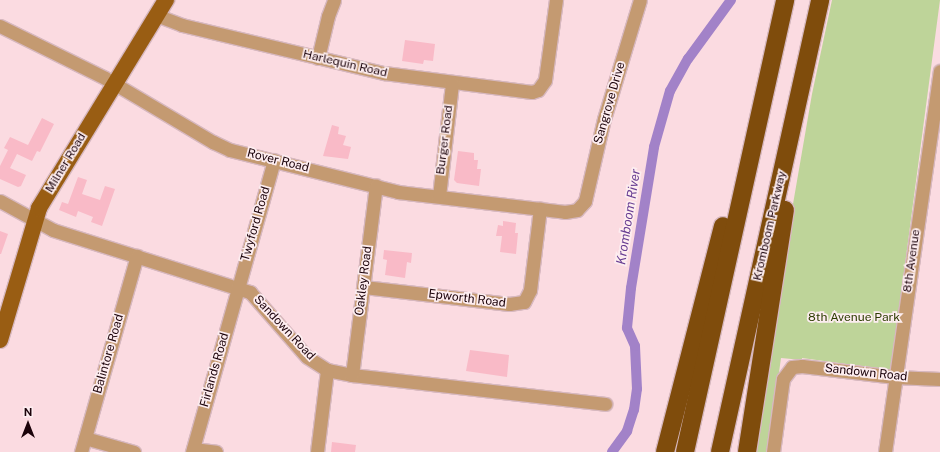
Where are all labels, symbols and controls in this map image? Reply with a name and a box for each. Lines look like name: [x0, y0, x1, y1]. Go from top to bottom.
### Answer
street label: Harlequin Road: [301, 47, 389, 81]
street label: Sangrove Drive: [591, 60, 629, 146]
street label: Burger Road: [434, 105, 456, 175]
street label: Milner Road: [43, 131, 89, 195]
street label: Rover Road: [246, 146, 310, 176]
water label: Kromboom River: [614, 168, 644, 266]
street label: Kromboom Parkway: [750, 170, 790, 282]
street label: Twyford Road: [238, 185, 274, 263]
street label: 8th Avenue: [900, 229, 924, 293]
street label: Oakley Road: [353, 245, 375, 317]
street label: Epworth Road: [428, 287, 506, 311]
street label: Sandown Road: [250, 293, 318, 363]
park label: 8th Avenue Park: [808, 311, 900, 325]
street label: Balintore Road: [91, 313, 127, 395]
street label: Firlands Road: [198, 331, 232, 409]
street label: Sandown Road: [824, 361, 908, 385]
north arrow: [8, 404, 48, 444]
text: N: [24, 406, 32, 418]

